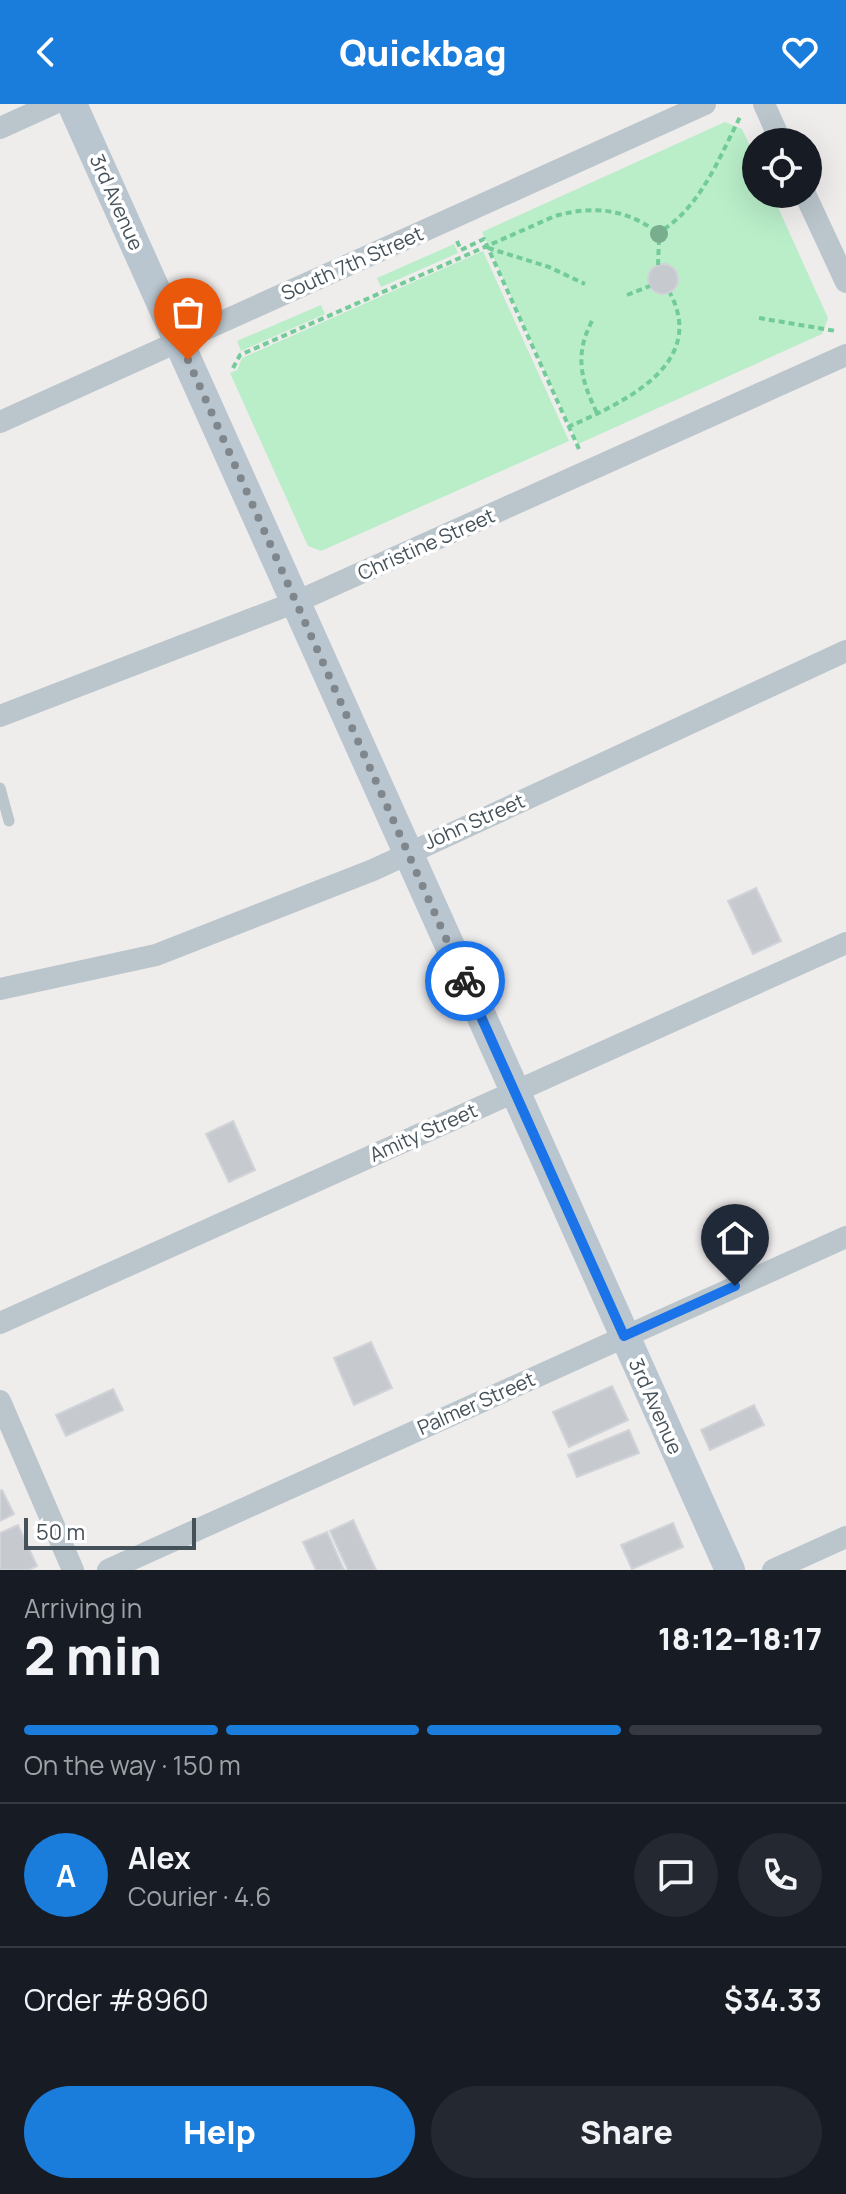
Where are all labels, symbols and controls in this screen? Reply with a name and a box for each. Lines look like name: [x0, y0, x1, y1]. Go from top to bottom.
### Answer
text: Quickbag: [339, 28, 507, 77]
icon: back: [24, 30, 68, 74]
icon: heart: [778, 30, 822, 74]
map controls: [742, 128, 822, 208]
button: locate: [742, 128, 822, 208]
street label: 3rd Avenue: [84, 150, 150, 254]
street label: South 7th Street: [277, 220, 427, 306]
pin: [154, 278, 222, 360]
icon: bag: [166, 290, 210, 334]
street label: Christine Street: [353, 502, 499, 586]
street label: John Street: [419, 787, 529, 855]
courier: [425, 941, 505, 1021]
icon: bike: [443, 959, 487, 1003]
street label: Amity Street: [365, 1096, 481, 1168]
pin: [701, 1204, 769, 1286]
icon: home: [713, 1216, 757, 1260]
street label: 3rd Avenue: [623, 1354, 689, 1458]
street label: Palmer Street: [413, 1365, 539, 1441]
scale bar: [24, 1514, 196, 1550]
text: 50 m: [36, 1517, 85, 1547]
text: Arriving in: [24, 1590, 142, 1626]
text: 18:12–18:17: [658, 1618, 822, 1659]
text: 2 min: [24, 1620, 162, 1691]
text: On the way · 150 m: [24, 1747, 241, 1783]
button: chat: [634, 1833, 718, 1917]
button: phone: [738, 1833, 822, 1917]
text: Alex: [128, 1837, 191, 1878]
text: A: [56, 1855, 76, 1896]
text: Courier · 4.6: [128, 1878, 271, 1914]
text: Order #8960: [24, 1979, 209, 2020]
text: $34.33: [724, 1979, 822, 2020]
button: Help: [24, 2086, 415, 2178]
button: Share: [431, 2086, 822, 2178]

